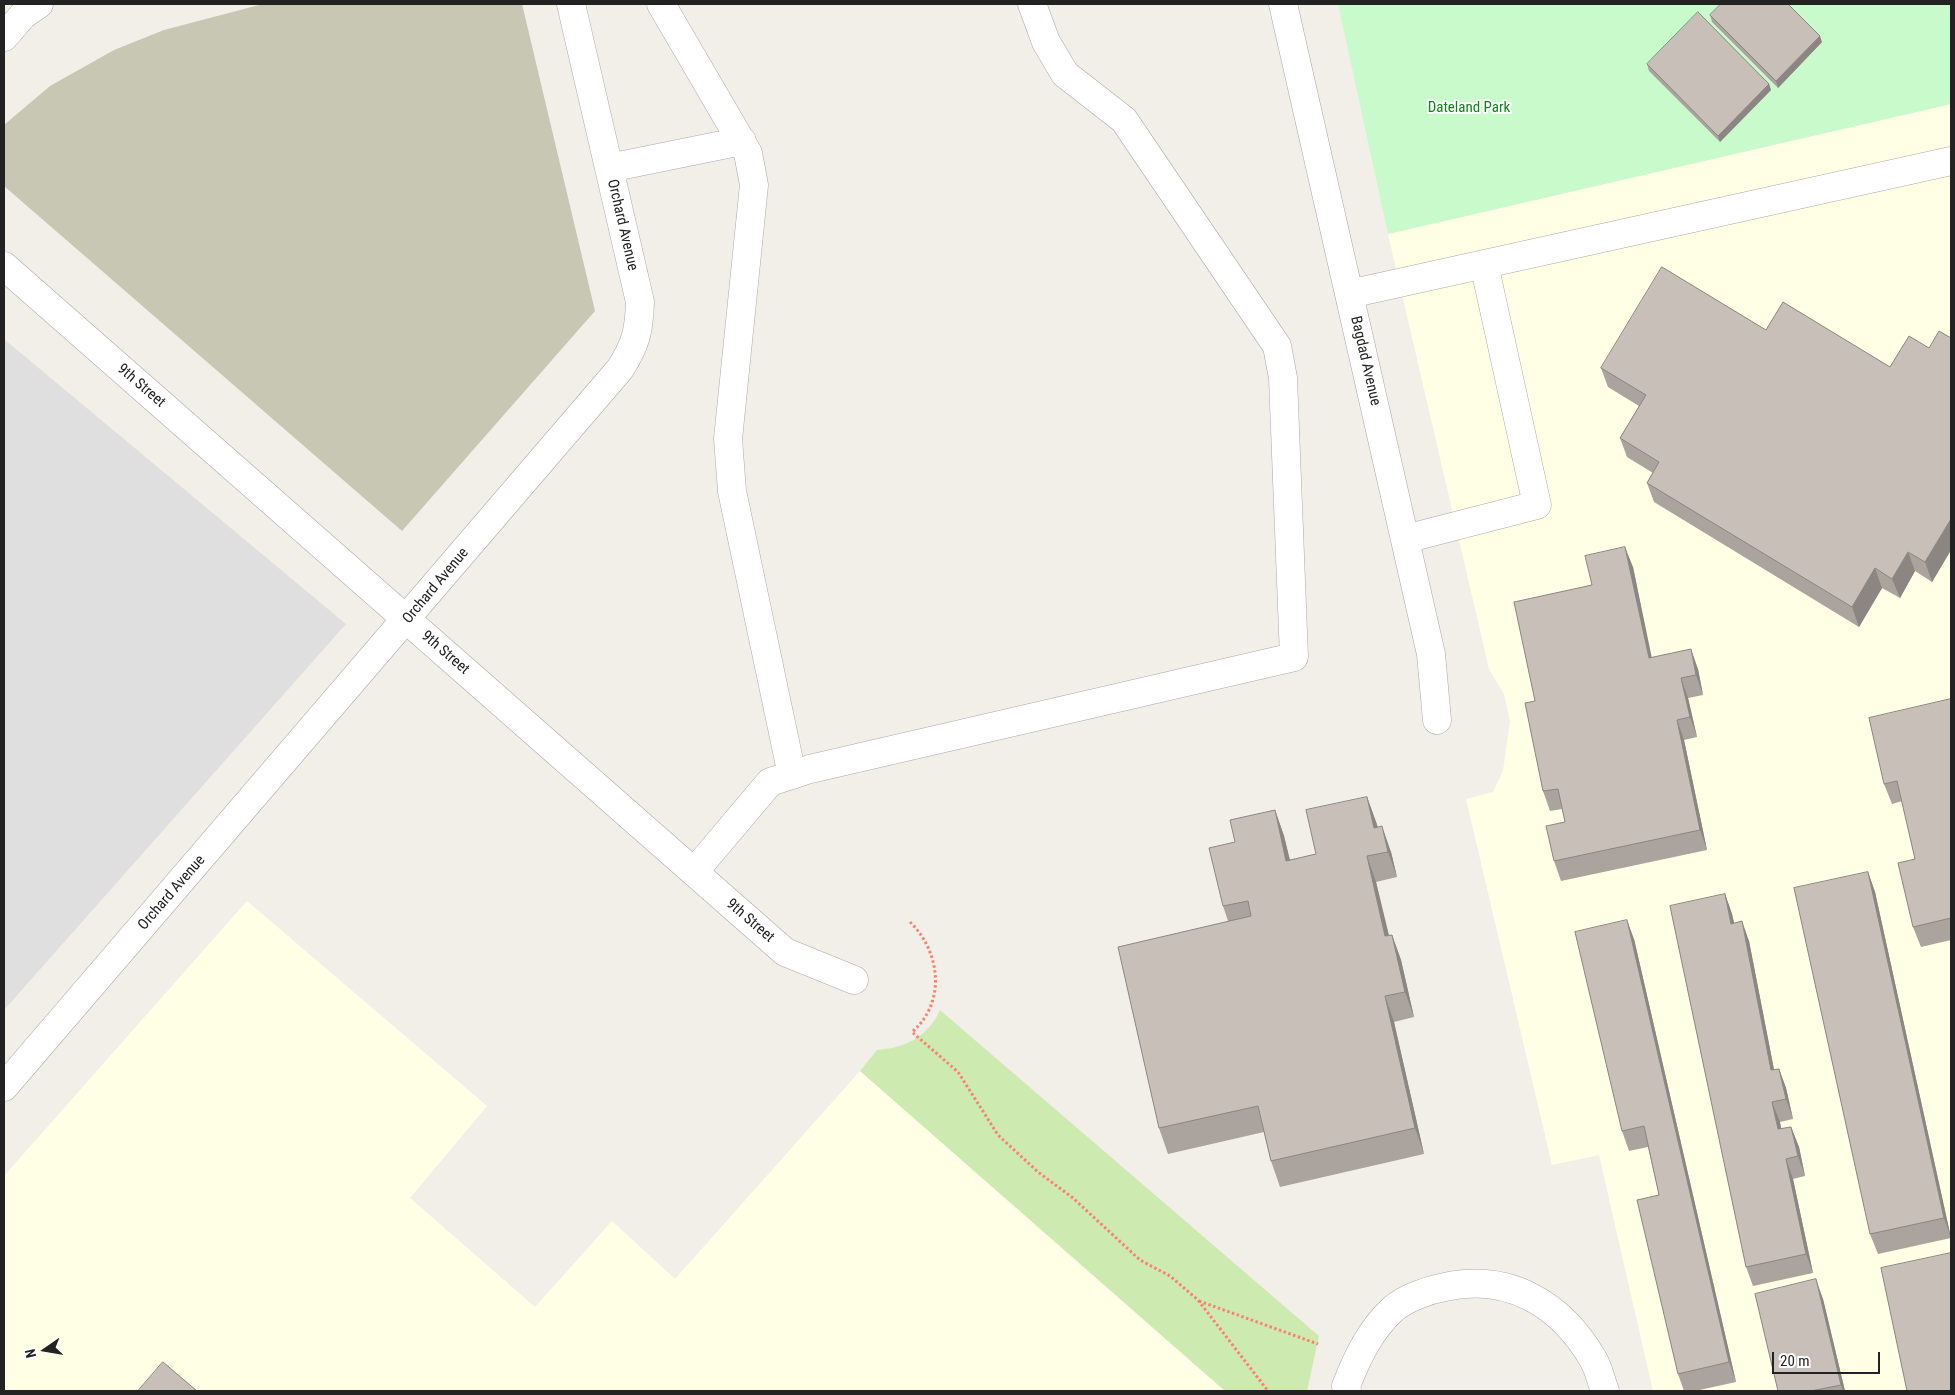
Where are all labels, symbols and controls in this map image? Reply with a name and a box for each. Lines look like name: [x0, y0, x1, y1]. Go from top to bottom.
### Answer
park label: Dateland Park: [1428, 99, 1510, 117]
street label: Orchard Avenue: [603, 178, 641, 272]
street label: Bagdad Avenue: [1346, 314, 1384, 408]
street label: 9th Street: [113, 360, 169, 412]
street label: Orchard Avenue: [399, 544, 473, 628]
street label: 9th Street: [417, 627, 473, 679]
street label: Orchard Avenue: [135, 852, 209, 934]
street label: 9th Street: [722, 895, 778, 947]
north arrow: [20, 1325, 70, 1375]
scale bar: [1775, 1342, 1882, 1374]
text: N: [22, 1347, 39, 1359]
text: 20 m: [1780, 1352, 1810, 1370]

